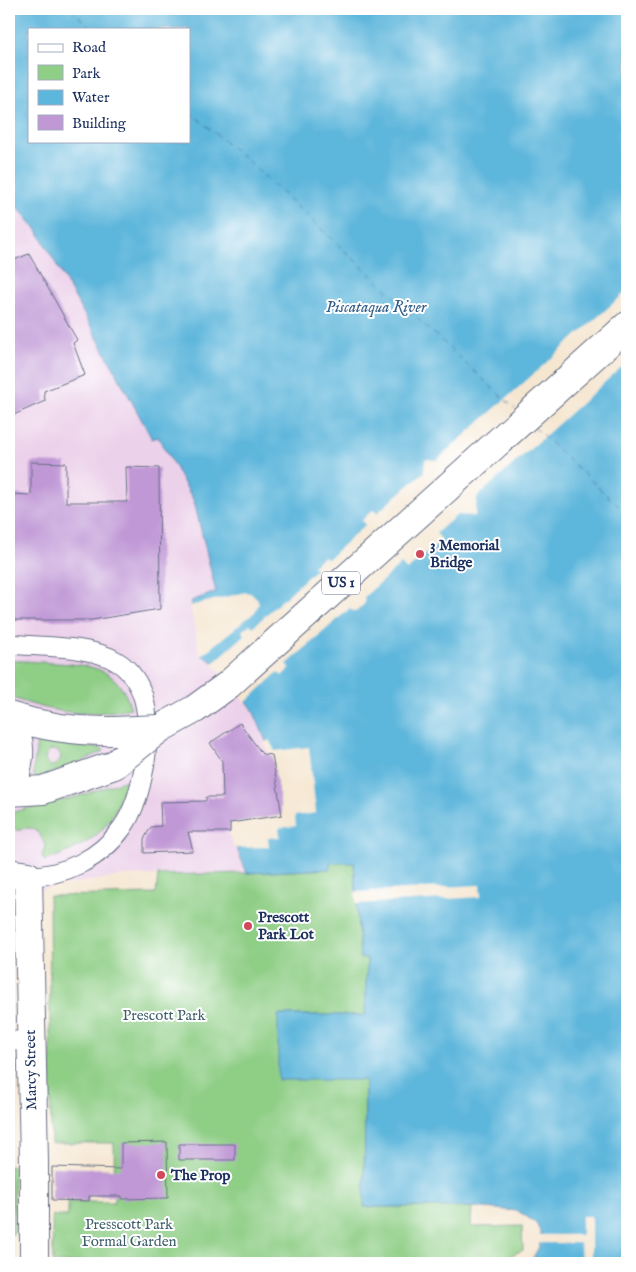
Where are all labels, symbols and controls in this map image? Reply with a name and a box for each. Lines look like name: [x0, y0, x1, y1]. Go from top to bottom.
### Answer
legend: [28, 28, 190, 142]
text: Road: [72, 38, 107, 57]
text: Park: [72, 64, 102, 83]
text: Water: [72, 88, 110, 107]
text: Building: [72, 114, 127, 133]
water label: Piscataqua River: [326, 298, 428, 318]
place label: 3 Memorial Bridge: [430, 536, 500, 572]
marker: 3 Memorial Bridge: [414, 548, 426, 560]
road number: US 1: [322, 572, 360, 594]
place label: Prescott Park Lot: [258, 908, 315, 944]
marker: Prescott Park Lot: [242, 920, 254, 932]
park label: Prescott Park: [123, 1006, 206, 1025]
street label: Marcy Street: [21, 1030, 41, 1110]
place label: The Prop: [170, 1166, 230, 1185]
marker: The Prop: [155, 1169, 167, 1181]
park label: Presscott Park Formal Garden: [81, 1215, 177, 1251]

